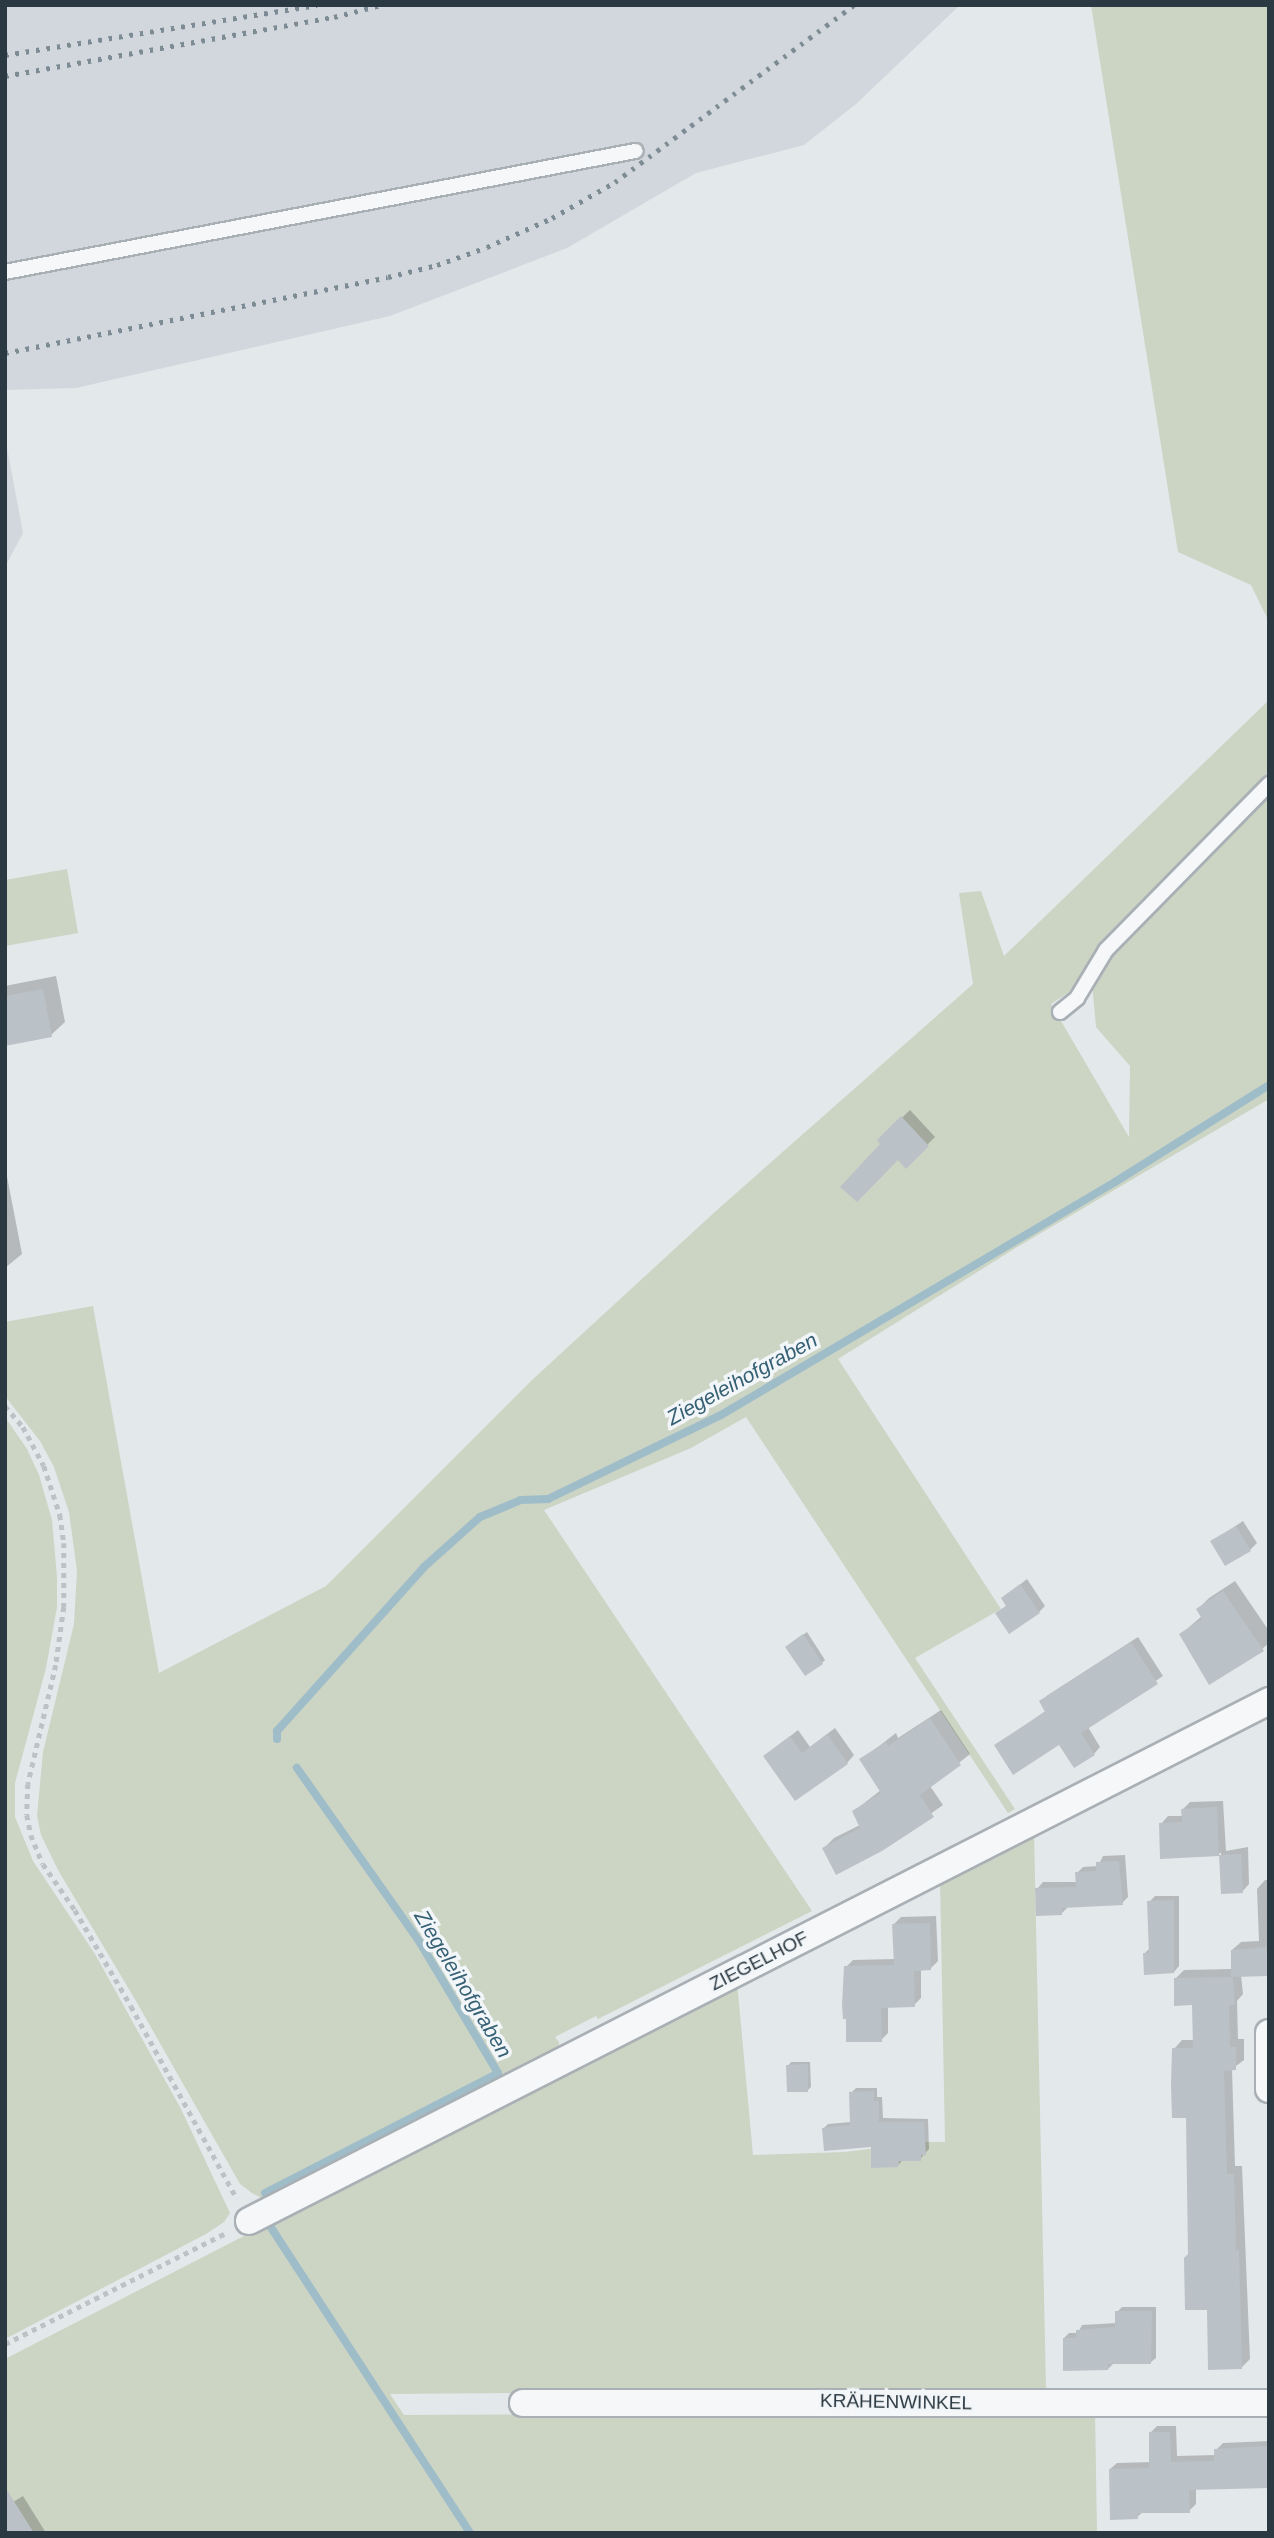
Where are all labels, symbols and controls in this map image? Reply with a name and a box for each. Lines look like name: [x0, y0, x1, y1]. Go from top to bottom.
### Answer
water label: Ziegeleihofgraben: [662, 1327, 822, 1431]
water label: Ziegeleihofgraben: [409, 1905, 517, 2063]
street label: ZIEGELHOF: [706, 1926, 812, 1996]
street label: KRÄHENWINKEL: [820, 2389, 972, 2415]

